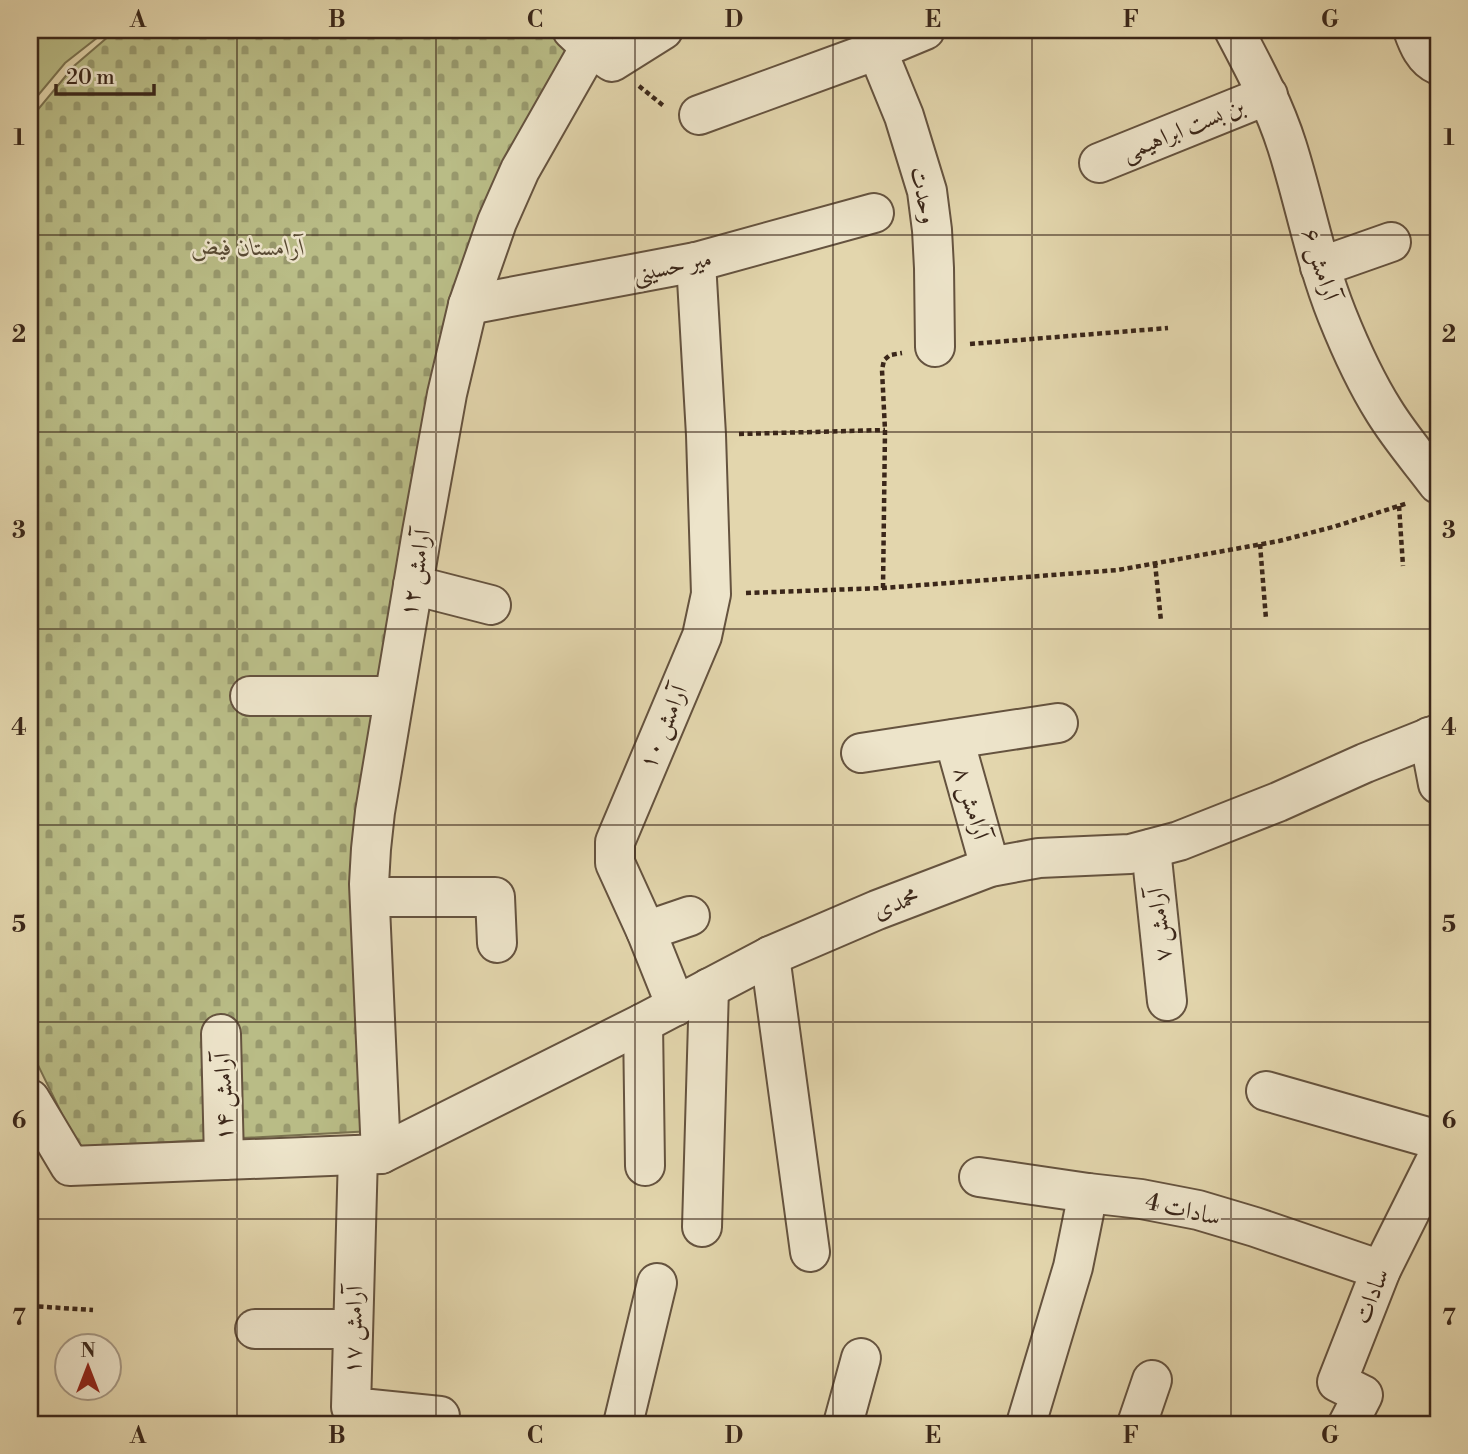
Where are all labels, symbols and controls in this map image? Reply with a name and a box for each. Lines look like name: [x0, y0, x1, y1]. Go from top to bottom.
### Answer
text: A: [129, 6, 147, 34]
text: B: [328, 6, 346, 34]
text: C: [527, 6, 543, 34]
text: D: [725, 6, 743, 34]
text: E: [925, 6, 941, 34]
text: F: [1123, 6, 1139, 34]
text: G: [1321, 6, 1339, 34]
scale bar: [56, 52, 154, 96]
text: 20 m: [66, 65, 115, 91]
street label: بن بست ابراهیمی: [1118, 92, 1250, 169]
text: 1: [13, 124, 25, 152]
text: 1: [1443, 124, 1455, 152]
street label: وحدت: [902, 164, 944, 227]
street label: آرامش ۶: [1295, 224, 1346, 307]
park label: آرامستان فیض: [191, 233, 305, 263]
street label: میر حسینی: [630, 244, 715, 291]
text: 2: [12, 321, 26, 349]
text: 2: [1442, 321, 1456, 349]
text: 3: [12, 517, 26, 545]
text: 3: [1442, 517, 1456, 545]
street label: آرامش ۱۲: [394, 524, 439, 619]
street label: آرامش ۱۰: [633, 678, 696, 774]
text: 4: [11, 714, 27, 742]
text: 4: [1441, 714, 1457, 742]
street label: آرامش ۸: [946, 763, 996, 846]
street label: محمدی: [869, 881, 924, 926]
street label: آرامش ۷: [1141, 884, 1179, 963]
text: 5: [12, 911, 26, 939]
text: 5: [1442, 911, 1456, 939]
street label: آرامش ۱۴: [208, 1050, 240, 1141]
text: 6: [12, 1107, 26, 1135]
text: 6: [1442, 1107, 1456, 1135]
street label: سادات 4: [1142, 1187, 1223, 1233]
street label: سادات: [1347, 1264, 1397, 1329]
street label: آرامش ۱۷: [337, 1283, 371, 1375]
text: 7: [12, 1304, 26, 1332]
text: 7: [1442, 1304, 1456, 1332]
north arrow: [52, 1332, 122, 1402]
text: N: [80, 1339, 96, 1363]
text: A: [129, 1422, 147, 1450]
text: B: [328, 1422, 346, 1450]
text: C: [527, 1422, 543, 1450]
text: D: [725, 1422, 743, 1450]
text: E: [925, 1422, 941, 1450]
text: F: [1123, 1422, 1139, 1450]
text: G: [1321, 1422, 1339, 1450]

